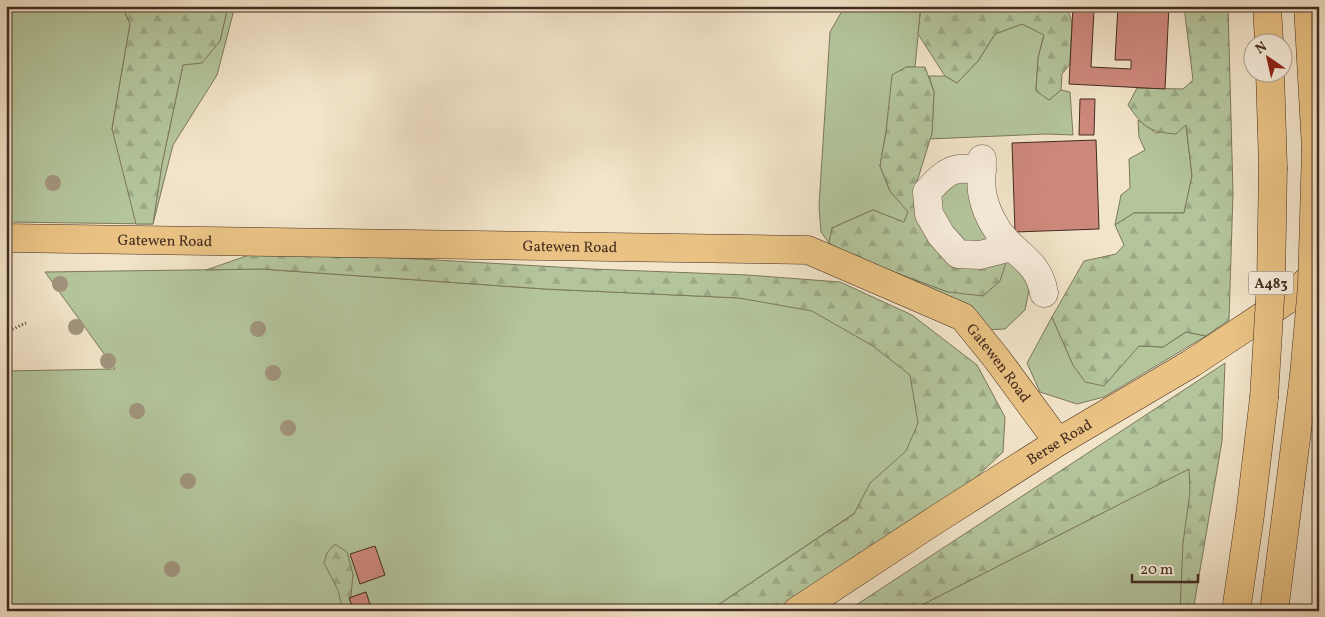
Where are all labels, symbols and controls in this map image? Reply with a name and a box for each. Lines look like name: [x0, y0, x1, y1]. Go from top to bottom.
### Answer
north arrow: [1242, 32, 1292, 82]
text: N: [1252, 38, 1271, 59]
street label: Gatewen Road: [117, 231, 213, 253]
street label: Gatewen Road: [522, 237, 617, 259]
road number: A483: [1248, 272, 1294, 294]
street label: Gatewen Road: [960, 320, 1035, 408]
street label: Berse Road: [1023, 415, 1097, 471]
scale bar: [1132, 552, 1199, 584]
text: 20 m: [1140, 560, 1173, 581]

